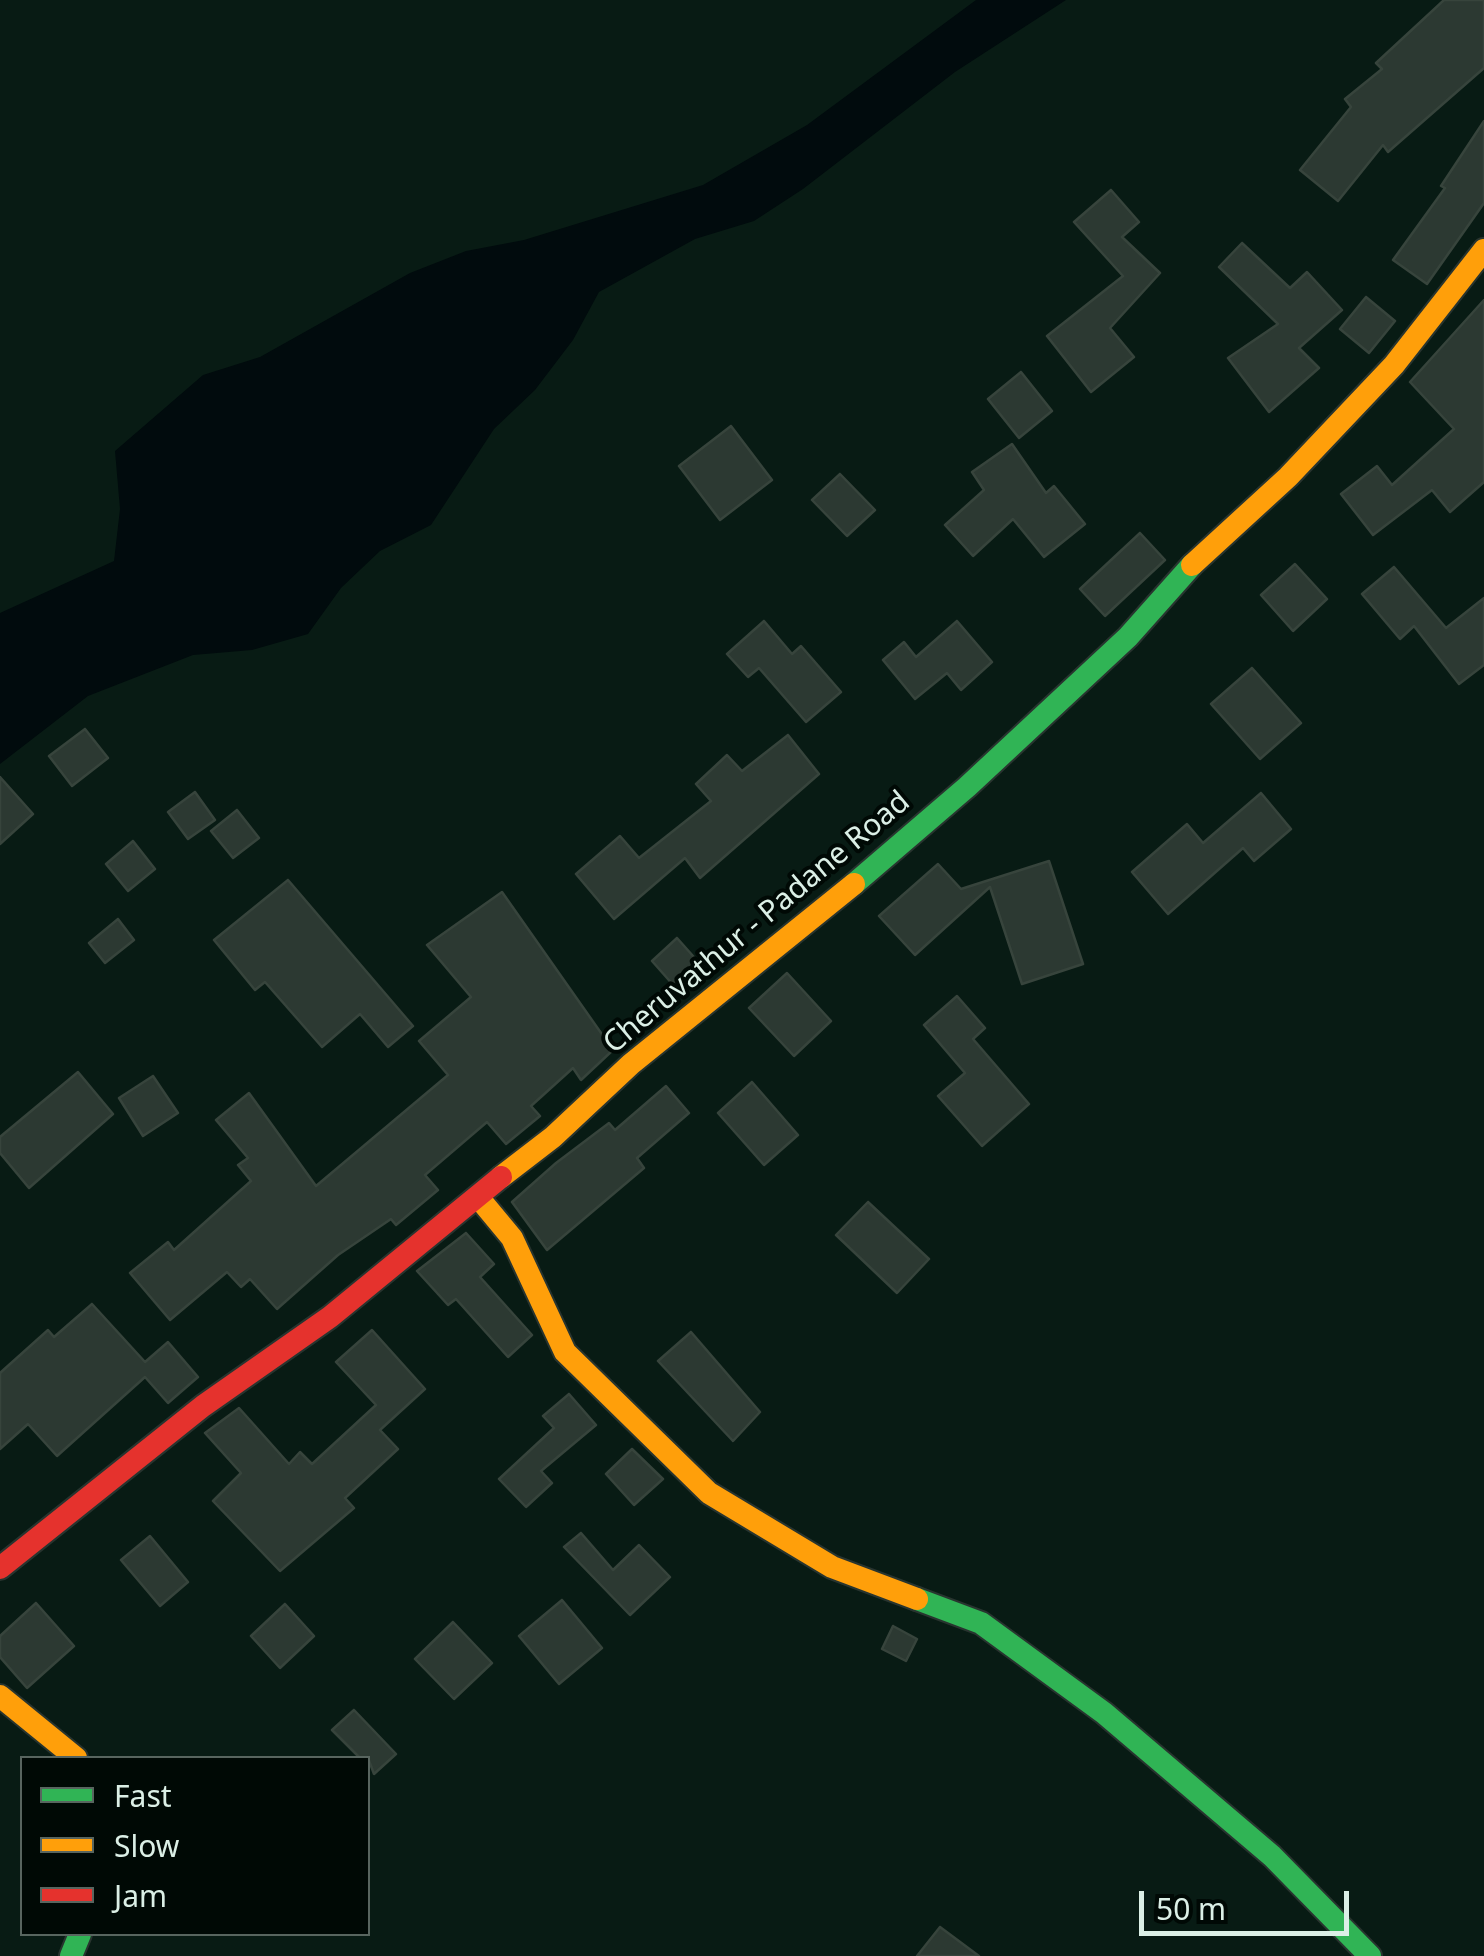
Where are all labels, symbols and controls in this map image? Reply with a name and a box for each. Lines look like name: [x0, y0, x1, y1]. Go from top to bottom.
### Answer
street label: Cheruvathur - Padane Road: [597, 784, 917, 1062]
legend: [20, 1756, 370, 1936]
text: Fast: [114, 1775, 172, 1816]
text: Slow: [114, 1825, 179, 1866]
scale bar: [1144, 1871, 1354, 1933]
text: Jam: [114, 1875, 167, 1916]
text: 50 m: [1156, 1888, 1226, 1929]

